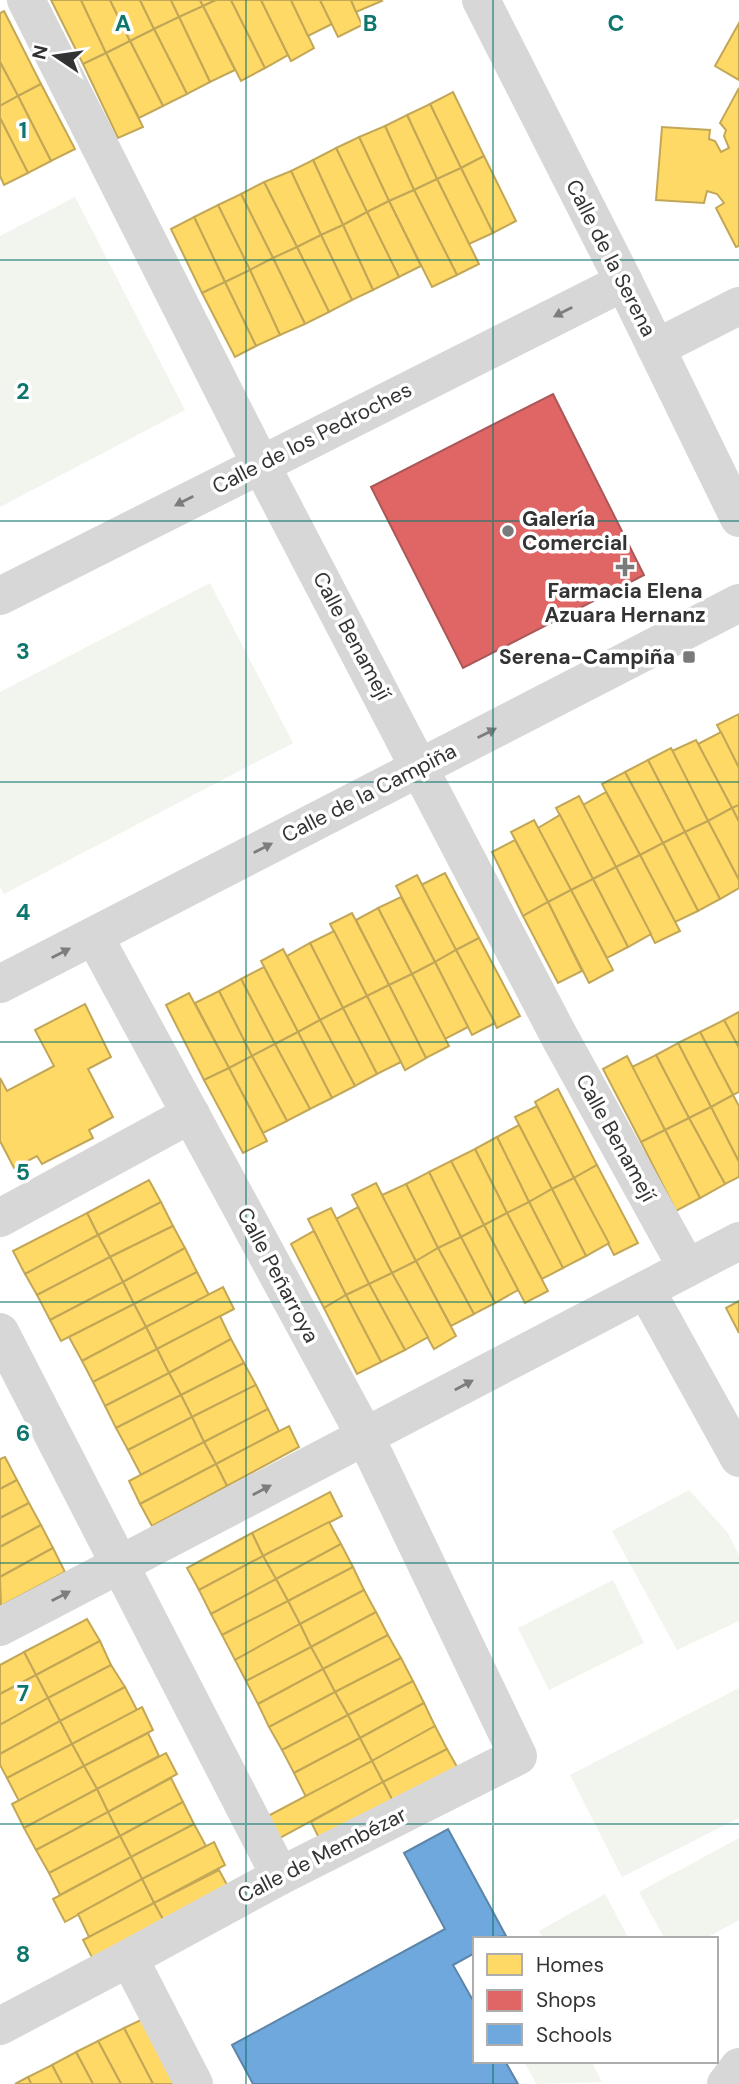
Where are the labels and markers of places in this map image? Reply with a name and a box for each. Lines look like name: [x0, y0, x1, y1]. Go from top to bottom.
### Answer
place label: Galería Comercial: [522, 505, 628, 557]
marker: Galería Comercial: [500, 523, 516, 539]
marker: Farmacia Elena Azuara Hernanz: [617, 559, 633, 575]
place label: Farmacia Elena Azuara Hernanz: [545, 577, 706, 629]
place label: Serena-Campiña: [499, 643, 675, 671]
marker: Serena-Campiña: [681, 649, 697, 665]

